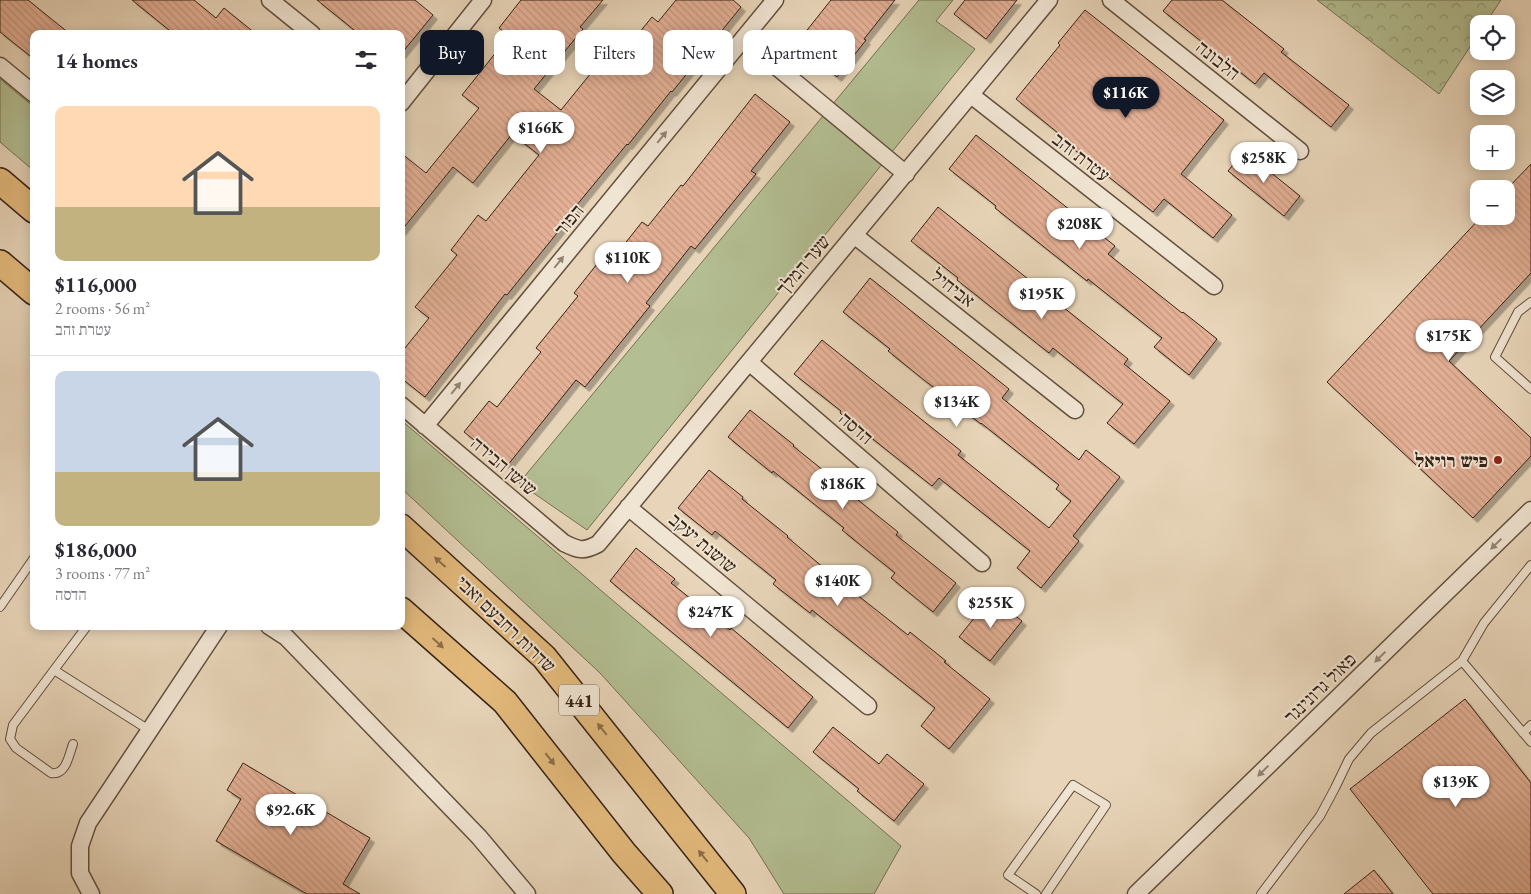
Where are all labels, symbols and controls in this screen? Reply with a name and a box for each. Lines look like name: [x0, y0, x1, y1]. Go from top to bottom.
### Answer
map controls: [1470, 15, 1515, 225]
button: locate: [1470, 15, 1515, 60]
chip: Buy: [420, 30, 484, 75]
chip: Rent: [494, 30, 565, 75]
chip: Filters: [575, 30, 653, 75]
chip: New: [663, 30, 733, 75]
chip: Apartment: [743, 30, 855, 75]
street label: הלבונה: [1191, 35, 1245, 85]
icon: filters: [352, 46, 380, 74]
text: 14 homes: [55, 47, 138, 74]
button: layers: [1470, 70, 1515, 115]
pin: $116K: [1091, 76, 1161, 119]
text: $116K: [1104, 82, 1148, 103]
pin: $166K: [506, 112, 576, 154]
text: $166K: [519, 117, 563, 138]
button: +: [1470, 125, 1515, 170]
street label: עטרת זהב: [1047, 127, 1115, 187]
one-way arrow: [657, 130, 668, 143]
icon: home: [173, 138, 263, 228]
pin: $258K: [1229, 142, 1299, 184]
text: $258K: [1242, 147, 1286, 168]
button: −: [1470, 180, 1515, 225]
street label: הפור: [549, 199, 589, 241]
pin: $208K: [1045, 208, 1115, 250]
text: $208K: [1058, 213, 1102, 234]
street label: שער המלך: [770, 229, 836, 301]
pin: $110K: [593, 242, 663, 284]
text: $110K: [606, 247, 650, 268]
one-way arrow: [554, 256, 565, 269]
street label: אביחיל: [926, 263, 980, 313]
text: $116,000: [55, 271, 137, 298]
pin: $195K: [1007, 278, 1077, 320]
text: $195K: [1020, 283, 1064, 304]
text: 2 rooms · 56 m²: [55, 298, 150, 319]
text: עטרת זהב: [55, 319, 111, 340]
pin: $175K: [1414, 320, 1484, 362]
text: $175K: [1427, 325, 1471, 346]
one-way arrow: [451, 382, 462, 395]
pin: $134K: [922, 386, 992, 428]
text: $134K: [935, 391, 979, 412]
icon: home: [173, 404, 263, 494]
street label: הדסה: [834, 406, 878, 450]
street label: שושן הבירה: [465, 431, 543, 501]
place label: פיש רויאל: [1415, 448, 1488, 473]
marker: פיש רויאל: [1492, 454, 1504, 466]
pin: $186K: [808, 468, 878, 510]
text: $186K: [821, 473, 865, 494]
street label: שושנת יעקב: [664, 507, 742, 579]
text: $186,000: [55, 536, 137, 563]
one-way arrow: [1490, 538, 1502, 550]
one-way arrow: [435, 556, 447, 568]
text: 3 rooms · 77 m²: [55, 563, 150, 584]
pin: $140K: [803, 564, 873, 607]
street label: שדרות רחבעם זאבי: [451, 570, 561, 678]
text: $140K: [816, 570, 860, 591]
text: הדסה: [55, 584, 87, 605]
pin: $255K: [956, 586, 1026, 629]
text: $255K: [969, 592, 1013, 613]
pin: $247K: [676, 596, 746, 638]
text: $247K: [689, 601, 733, 622]
one-way arrow: [431, 637, 443, 649]
street label: פאול גרונינגר: [1278, 647, 1362, 729]
one-way arrow: [1374, 651, 1386, 663]
road number: 441: [559, 684, 599, 716]
one-way arrow: [596, 723, 607, 736]
one-way arrow: [545, 753, 555, 766]
one-way arrow: [1257, 765, 1269, 777]
pin: $139K: [1421, 766, 1491, 808]
text: $139K: [1434, 771, 1478, 792]
pin: $92.6K: [250, 794, 332, 836]
text: $92.6K: [267, 799, 315, 820]
one-way arrow: [697, 850, 708, 863]

